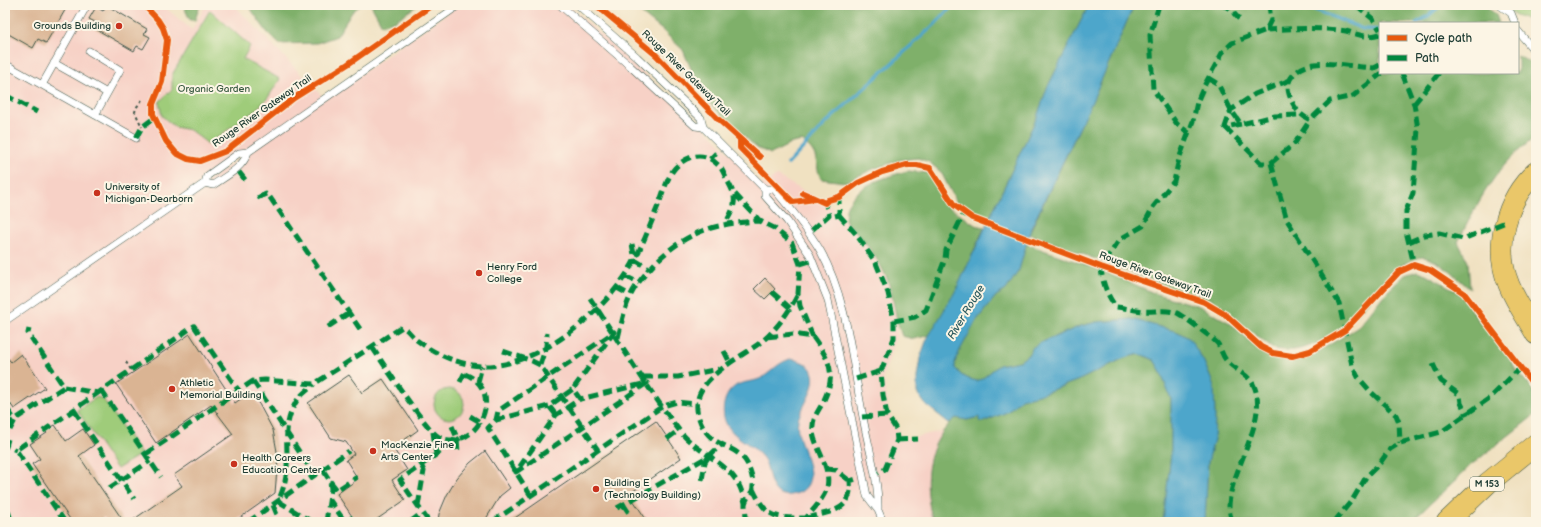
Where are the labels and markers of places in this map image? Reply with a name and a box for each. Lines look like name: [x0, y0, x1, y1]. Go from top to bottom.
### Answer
place label: Grounds Building: [34, 20, 111, 32]
marker: Grounds Building: [114, 21, 124, 31]
place label: University of Michigan-Dearborn: [105, 181, 193, 205]
marker: University of Michigan-Dearborn: [92, 188, 102, 198]
place label: Henry Ford College: [487, 261, 537, 285]
marker: Henry Ford College: [474, 268, 484, 278]
place label: Athletic Memorial Building: [180, 377, 262, 401]
marker: Athletic Memorial Building: [167, 384, 177, 394]
place label: MacKenzie Fine Arts Center: [381, 439, 454, 463]
marker: MacKenzie Fine Arts Center: [368, 446, 378, 456]
place label: Health Careers Education Center: [242, 452, 322, 476]
marker: Health Careers Education Center: [229, 459, 239, 469]
place label: Building E (Technology Building): [604, 477, 701, 501]
marker: Building E (Technology Building): [591, 484, 601, 494]

